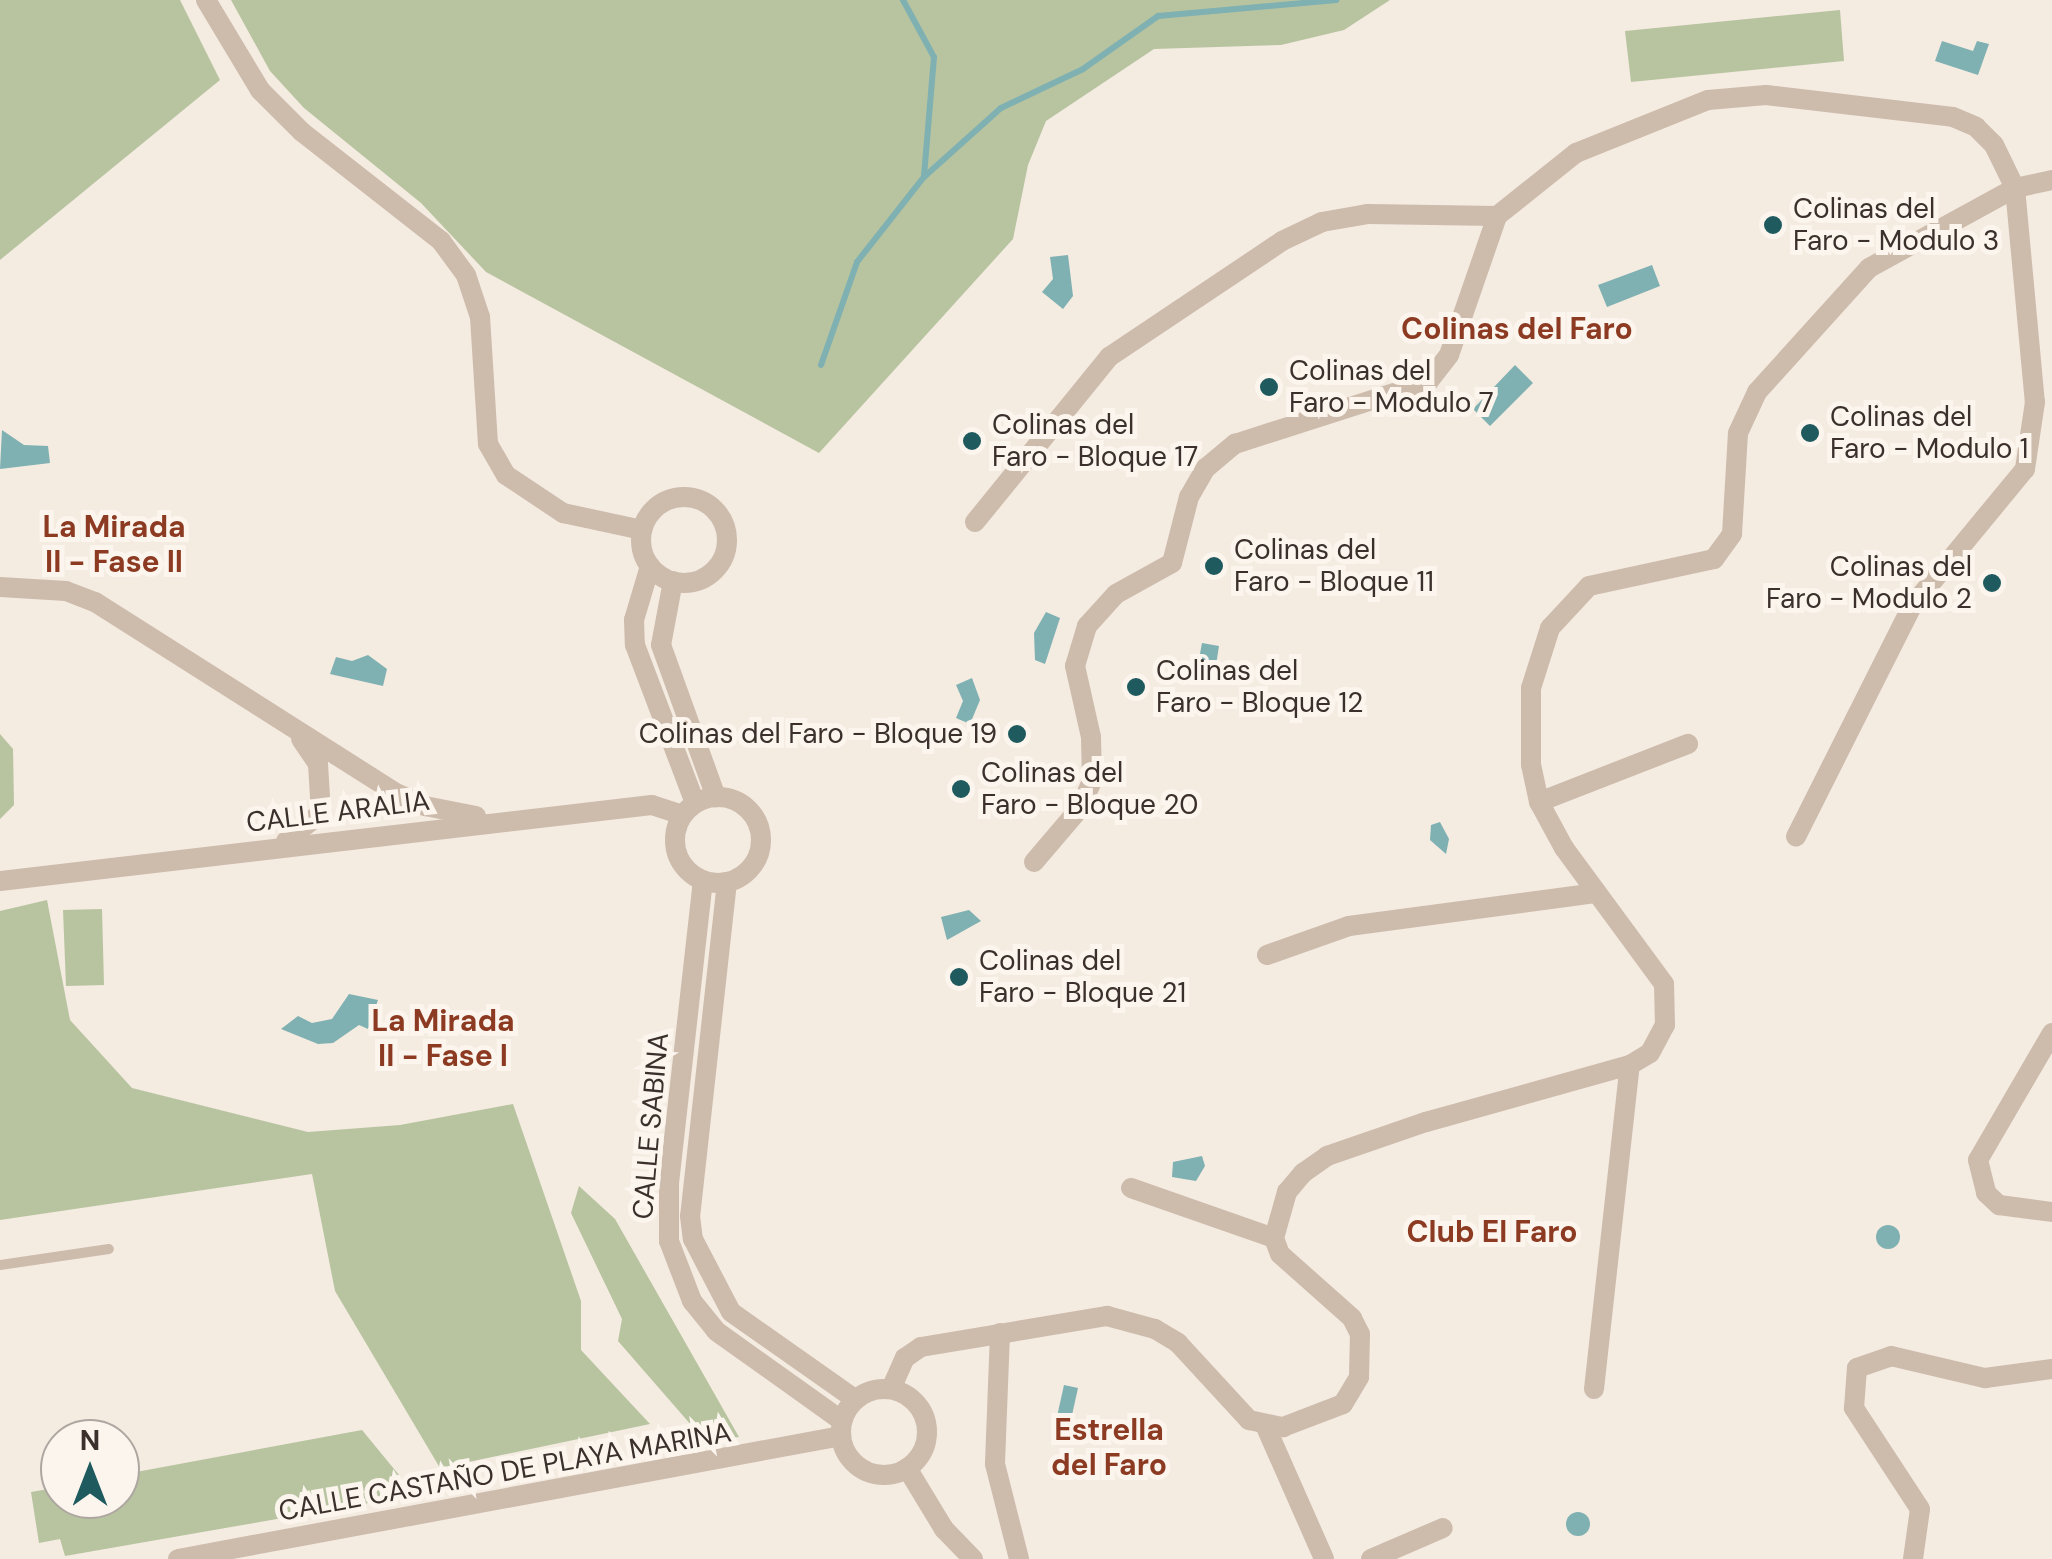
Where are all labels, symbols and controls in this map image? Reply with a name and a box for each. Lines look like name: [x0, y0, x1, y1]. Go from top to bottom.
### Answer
place label: Colinas del Faro - Modulo 3: [1793, 192, 1999, 258]
marker: Colinas del Faro - Modulo 3: [1762, 214, 1784, 236]
district label: Colinas del Faro: [1401, 311, 1633, 347]
place label: Colinas del Faro - Modulo 7: [1289, 354, 1494, 420]
marker: Colinas del Faro - Modulo 7: [1258, 376, 1280, 398]
place label: Colinas del Faro - Modulo 1: [1830, 400, 2029, 466]
place label: Colinas del Faro - Bloque 17: [992, 408, 1198, 474]
marker: Colinas del Faro - Modulo 1: [1799, 422, 1821, 444]
marker: Colinas del Faro - Bloque 17: [961, 430, 983, 452]
district label: La Mirada II - Fase II: [42, 509, 186, 580]
place label: Colinas del Faro - Bloque 11: [1234, 533, 1434, 599]
place label: Colinas del Faro - Modulo 2: [1766, 550, 1972, 616]
marker: Colinas del Faro - Bloque 11: [1203, 555, 1225, 577]
marker: Colinas del Faro - Modulo 2: [1981, 572, 2003, 594]
place label: Colinas del Faro - Bloque 12: [1156, 654, 1363, 720]
marker: Colinas del Faro - Bloque 12: [1125, 676, 1147, 698]
place label: Colinas del Faro - Bloque 19: [639, 717, 997, 751]
marker: Colinas del Faro - Bloque 19: [1006, 723, 1028, 745]
place label: Colinas del Faro - Bloque 20: [981, 756, 1198, 822]
marker: Colinas del Faro - Bloque 20: [950, 778, 972, 800]
street label: CALLE ARALIA: [244, 784, 432, 840]
place label: Colinas del Faro - Bloque 21: [979, 944, 1186, 1010]
marker: Colinas del Faro - Bloque 21: [948, 966, 970, 988]
district label: La Mirada II - Fase I: [371, 1003, 515, 1074]
street label: CALLE SABINA: [626, 1031, 676, 1221]
district label: Club El Faro: [1406, 1214, 1578, 1250]
district label: Estrella del Faro: [1051, 1412, 1167, 1482]
street label: CALLE CASTAÑO DE PLAYA MARINA: [276, 1416, 734, 1528]
north arrow: [40, 1419, 140, 1519]
text: N: [80, 1422, 100, 1459]

